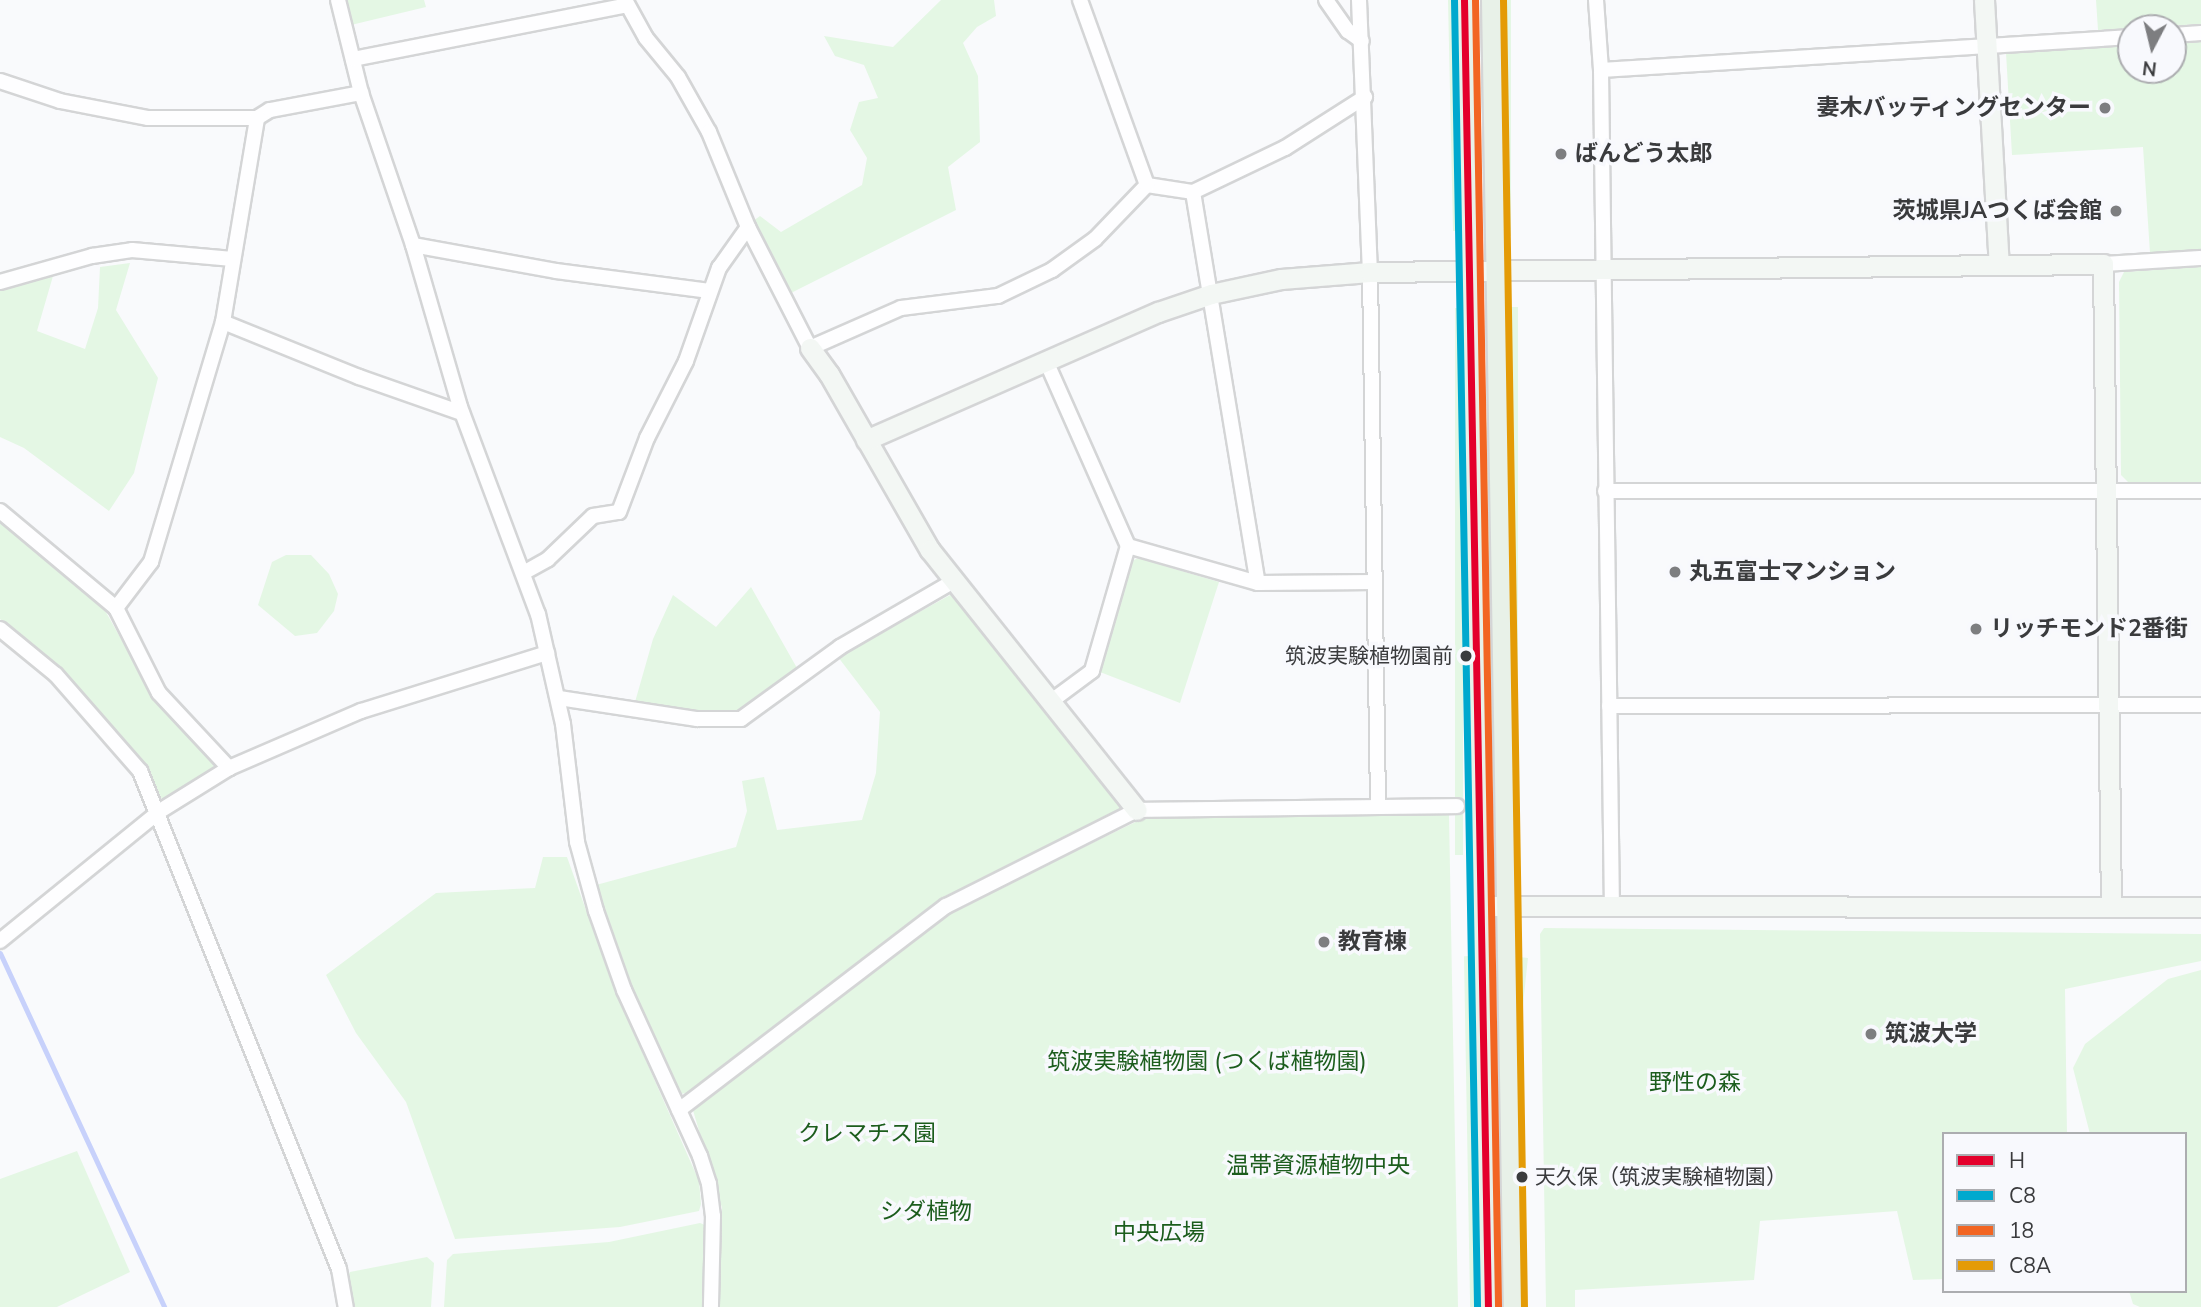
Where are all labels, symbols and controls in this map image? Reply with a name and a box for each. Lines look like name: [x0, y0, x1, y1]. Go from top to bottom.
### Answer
north arrow: [2117, 14, 2187, 84]
text: N: [2141, 54, 2158, 82]
place label: 妻木バッティングセンター: [1815, 94, 2091, 122]
marker: 妻木バッティングセンター: [2097, 100, 2113, 116]
place label: ばんどう太郎: [1575, 140, 1713, 168]
marker: ばんどう太郎: [1553, 146, 1569, 162]
place label: 茨城県JAつくば会館: [1893, 197, 2102, 225]
marker: 茨城県JAつくば会館: [2108, 203, 2124, 219]
place label: 丸五富士マンション: [1689, 558, 1896, 586]
marker: 丸五富士マンション: [1667, 564, 1683, 580]
place label: リッチモンド2番街: [1990, 615, 2188, 643]
marker: リッチモンド2番街: [1968, 621, 1984, 637]
place label: 筑波実験植物園前: [1285, 643, 1453, 669]
marker: 筑波実験植物園前: [1459, 649, 1473, 663]
place label: 教育棟: [1338, 928, 1407, 956]
marker: 教育棟: [1316, 934, 1332, 950]
place label: 筑波大学: [1885, 1020, 1977, 1048]
marker: 筑波大学: [1863, 1026, 1879, 1042]
park label: 筑波実験植物園 (つくば植物園): [1047, 1048, 1367, 1076]
park label: 野性の森: [1649, 1069, 1741, 1097]
park label: クレマチス園: [798, 1120, 936, 1148]
legend: [1942, 1132, 2187, 1293]
text: H: [2009, 1147, 2025, 1175]
park label: 温帯資源植物中央: [1226, 1152, 1410, 1180]
place label: 天久保（筑波実験植物園）: [1535, 1164, 1787, 1190]
marker: 天久保（筑波実験植物園）: [1515, 1170, 1529, 1184]
text: C8: [2009, 1182, 2036, 1210]
park label: シダ植物: [880, 1198, 972, 1226]
text: 18: [2009, 1217, 2034, 1245]
park label: 中央広場: [1113, 1219, 1205, 1247]
text: C8A: [2009, 1252, 2051, 1280]

